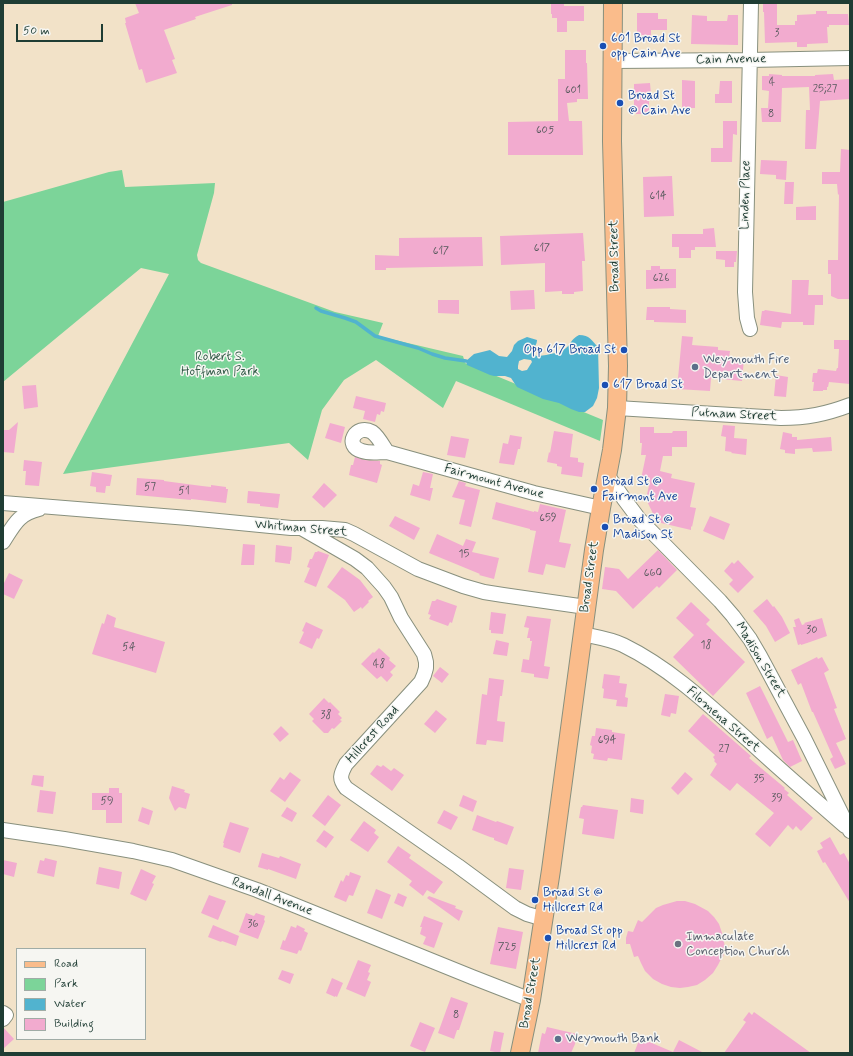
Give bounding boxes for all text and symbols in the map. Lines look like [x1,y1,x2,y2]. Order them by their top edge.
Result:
scale bar [18,16,105,42]
text: 50 m [23,23,50,39]
house number: 3 [775,27,779,41]
place label: 601 Broad St opp Cain Ave [611,31,681,62]
marker: 601 Broad St opp Cain Ave [598,41,608,51]
street label: Cain Avenue [696,52,766,68]
house number: 4 [769,76,775,90]
house number: 25;27 [813,83,837,97]
house number: 601 [565,84,581,98]
place label: Broad St @ Cain Ave [628,88,691,119]
marker: Broad St @ Cain Ave [615,98,625,108]
house number: 8 [768,108,774,122]
house number: 605 [536,124,554,138]
street label: Linden Place [738,160,754,230]
house number: 614 [650,190,666,204]
street label: Broad Street [607,220,623,292]
house number: 617 [534,242,550,256]
house number: 617 [433,245,449,259]
house number: 626 [653,272,669,286]
place label: Opp 617 Broad St [524,342,616,358]
marker: Opp 617 Broad St [619,345,629,355]
park label: Robert S. Hoffman Park [181,349,259,380]
place label: Weymouth Fire Department [703,352,789,383]
marker: Weymouth Fire Department [690,362,700,372]
place label: 617 Broad St [613,377,683,393]
marker: 617 Broad St [600,380,610,390]
street label: Putnam Street [691,405,777,425]
street label: Fairmount Avenue [442,461,546,503]
place label: Broad St @ Fairmont Ave [602,474,678,505]
house number: 57 [144,481,156,495]
marker: Broad St @ Fairmont Ave [589,484,599,494]
house number: 51 [178,485,190,499]
house number: 659 [539,512,557,526]
place label: Broad St @ Madison St [613,512,673,543]
street label: Whitman Street [254,517,348,541]
marker: Broad St @ Madison St [600,522,610,532]
street label: Broad Street [577,540,603,614]
house number: 15 [459,548,469,562]
house number: 660 [644,567,662,581]
street label: Madison Street [731,620,789,700]
house number: 30 [806,624,818,638]
house number: 18 [701,639,711,653]
house number: 54 [122,641,136,655]
house number: 48 [373,658,385,672]
street label: Filomena Street [683,684,763,756]
street label: Hillcrest Road [343,703,403,767]
house number: 38 [321,709,331,723]
house number: 694 [598,734,616,748]
house number: 27 [719,743,729,757]
house number: 35 [754,773,764,787]
house number: 39 [771,792,783,806]
house number: 59 [100,795,114,809]
street label: Randall Avenue [229,874,315,920]
place label: Broad St @ Hillcrest Rd [543,885,603,916]
marker: Broad St @ Hillcrest Rd [530,895,540,905]
house number: 36 [247,918,259,932]
place label: Broad St opp Hillcrest Rd [556,923,623,954]
place label: Immaculate Conception Church [686,929,789,960]
marker: Broad St opp Hillcrest Rd [543,933,553,943]
marker: Immaculate Conception Church [673,939,683,949]
house number: 725 [498,941,516,955]
legend [16,948,146,1040]
text: Road [54,956,78,972]
street label: Broad Street [517,956,545,1030]
text: Park [54,976,78,992]
text: Water [54,996,86,1012]
house number: 8 [453,1009,459,1023]
text: Building [54,1016,94,1032]
place label: Weymouth Bank [566,1031,660,1047]
marker: Weymouth Bank [553,1034,563,1044]

